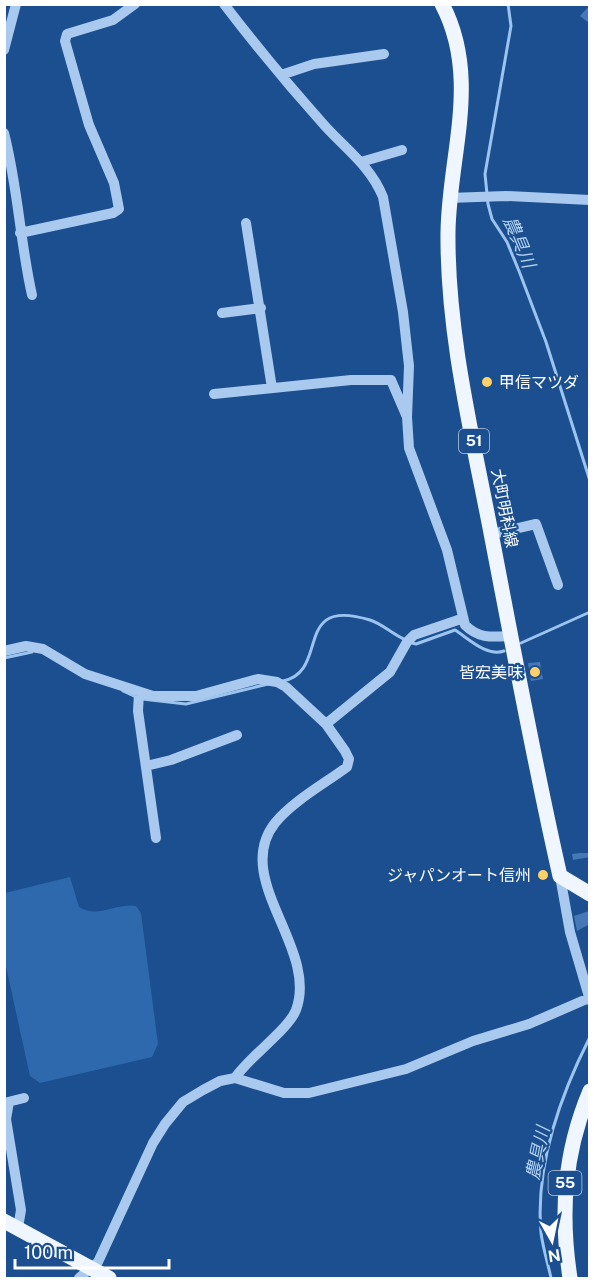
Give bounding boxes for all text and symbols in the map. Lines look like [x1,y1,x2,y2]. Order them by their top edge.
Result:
water label: 農具川 [499,213,540,273]
place label: 甲信マツダ [499,373,579,392]
marker: 甲信マツダ [480,375,494,389]
road number: 51 [459,429,489,453]
street label: 大町明科線 [488,467,521,549]
place label: 皆宏美味 [459,663,523,682]
marker: 皆宏美味 [528,665,542,679]
place label: ジャパンオート信州 [387,866,531,885]
marker: ジャパンオート信州 [536,868,550,882]
water label: 農具川 [522,1122,554,1181]
road number: 55 [548,1171,582,1195]
north arrow [522,1211,582,1271]
scale bar [15,1232,170,1270]
text: 100 m [24,1242,73,1263]
text: N [547,1245,562,1266]

